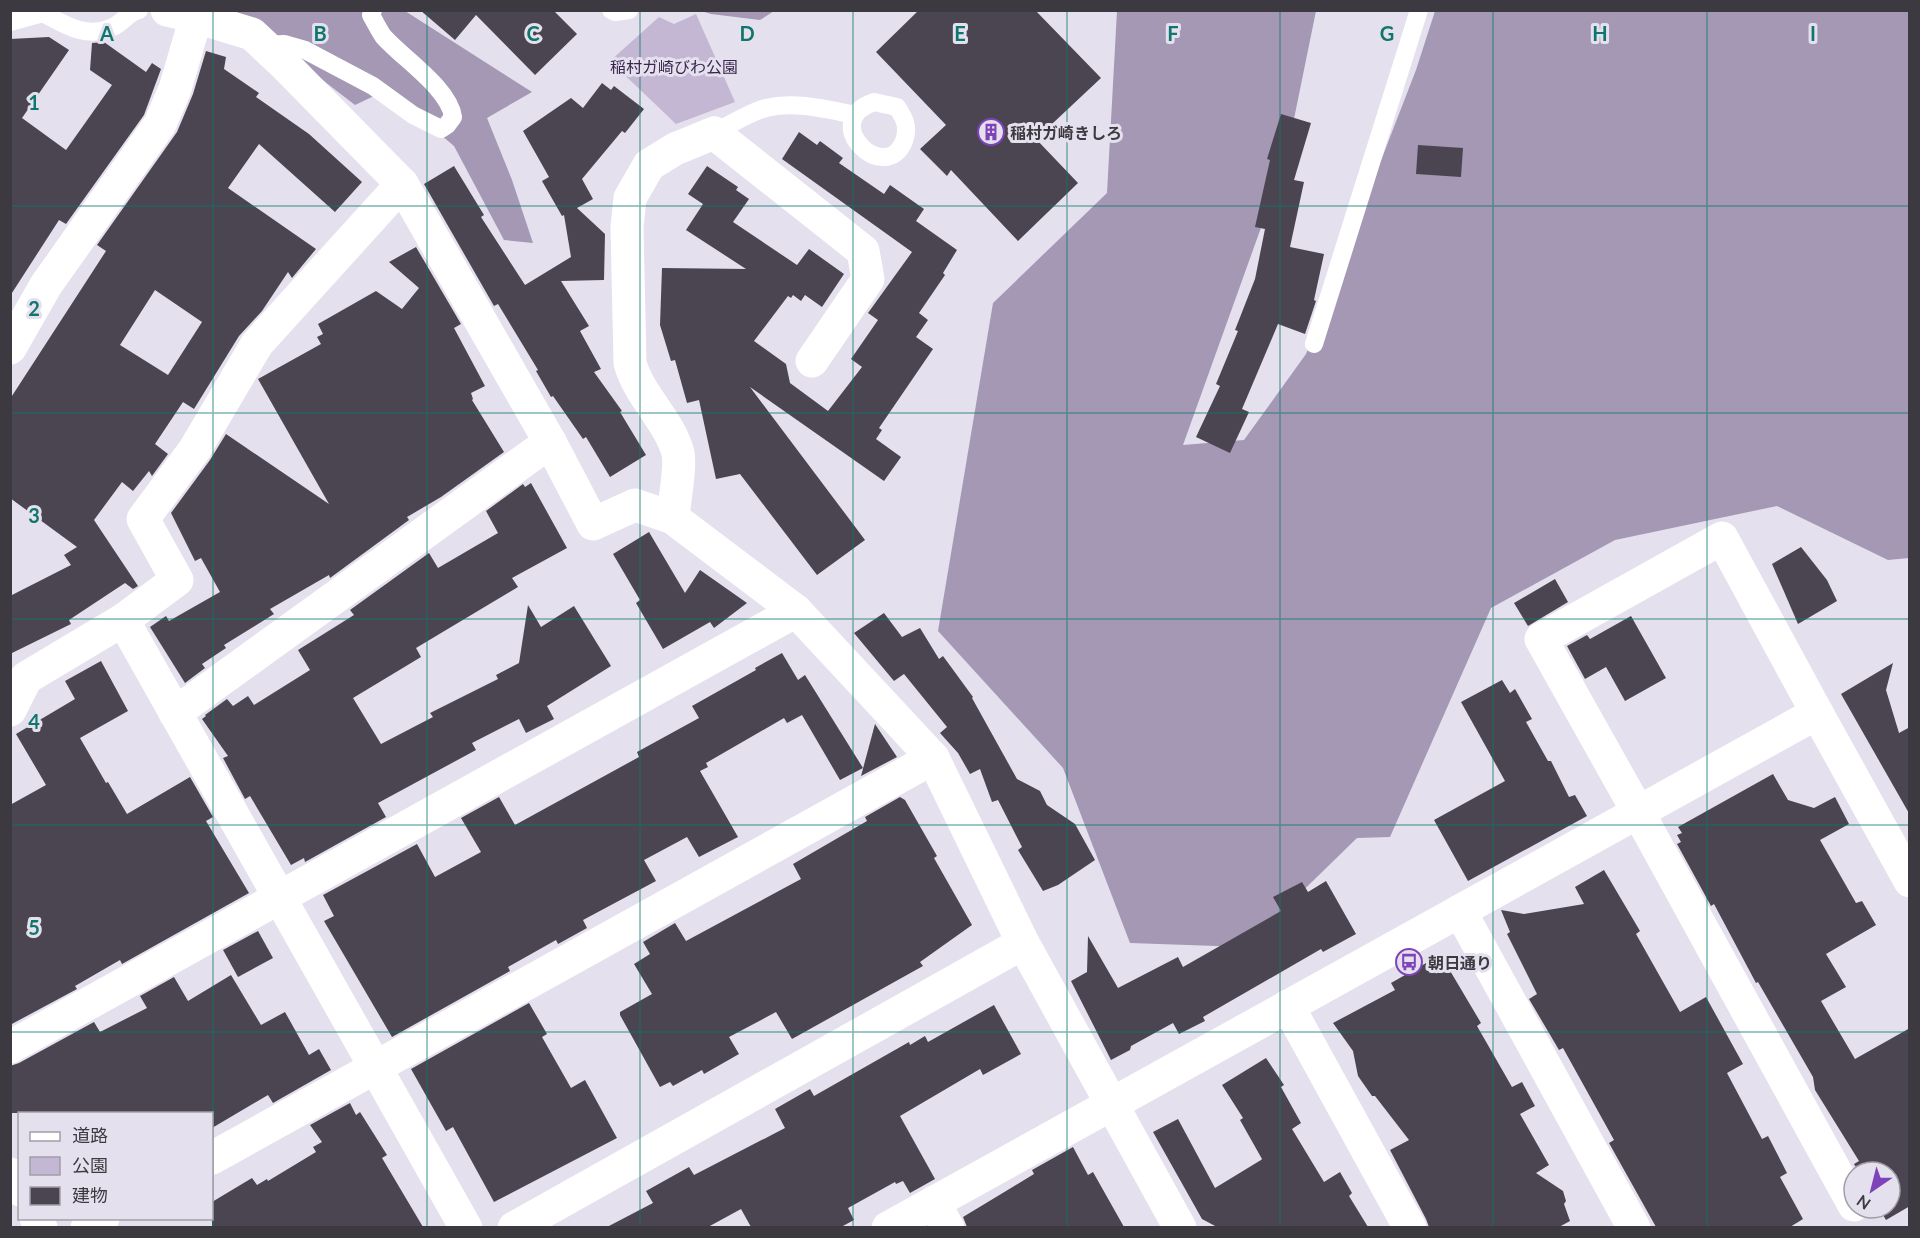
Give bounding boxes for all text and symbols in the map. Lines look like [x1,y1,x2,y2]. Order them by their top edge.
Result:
text: A [99,21,114,45]
text: B [313,21,327,45]
text: C [526,21,540,45]
text: D [739,21,755,45]
text: E [954,21,966,45]
text: F [1167,21,1179,45]
text: G [1380,21,1394,45]
text: H [1592,21,1608,45]
text: I [1810,21,1816,45]
park label: 稲村ガ崎びわ公園 [610,57,738,76]
text: 1 [28,90,40,114]
building icon: 稲村ガ崎きしろ [976,117,1006,147]
place label: 稲村ガ崎きしろ [1010,123,1122,142]
text: 2 [28,296,40,320]
text: 3 [28,503,40,527]
text: 4 [28,709,40,733]
text: 5 [28,915,40,939]
bus stop icon: 朝日通り [1394,947,1424,977]
place label: 朝日通り [1428,953,1492,972]
legend [18,1112,213,1220]
text: 道路 [72,1124,108,1146]
text: 公園 [72,1154,108,1176]
north arrow [1842,1160,1902,1220]
text: 建物 [72,1184,108,1206]
text: N [1853,1191,1874,1214]

